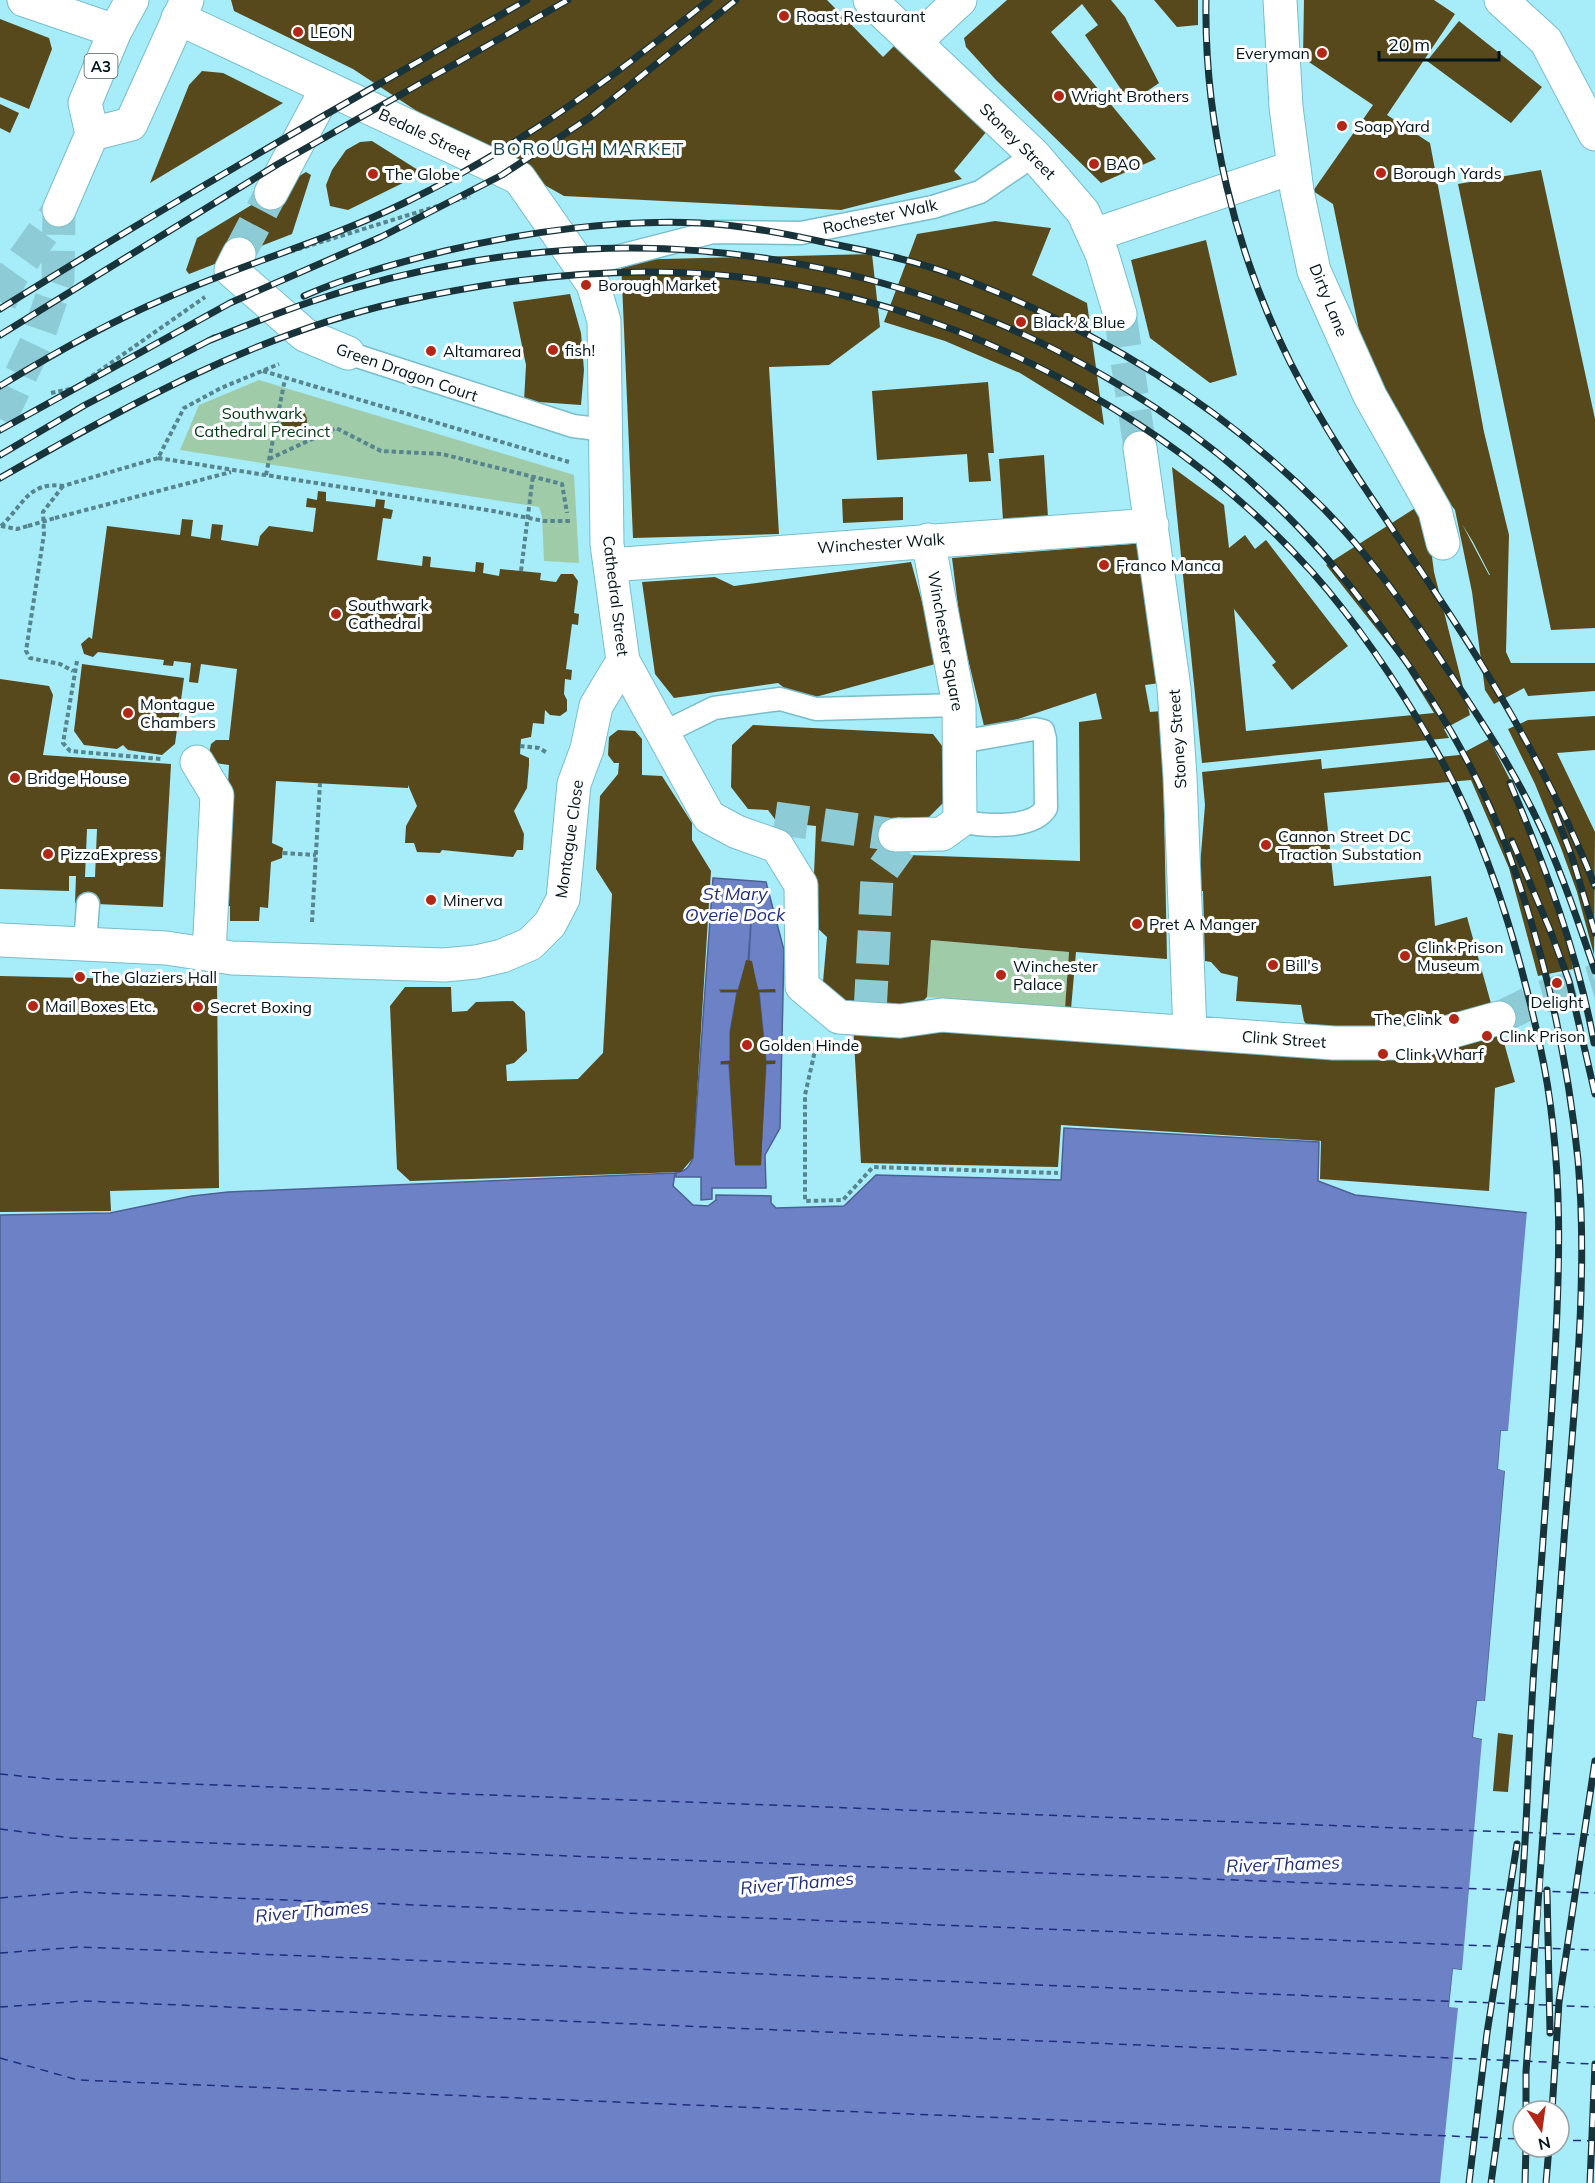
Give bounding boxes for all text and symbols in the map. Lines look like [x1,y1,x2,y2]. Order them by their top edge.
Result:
place label: Roast Restaurant [796,6,926,26]
marker: Roast Restaurant [777,9,791,23]
place label: LEON [310,22,352,42]
scale bar [1379,24,1499,62]
marker: LEON [291,25,305,39]
text: 20 m [1388,33,1430,56]
place label: Everyman [1236,43,1310,63]
marker: Everyman [1315,46,1329,60]
road number: A3 [84,54,118,78]
place label: Wright Brothers [1071,86,1189,106]
marker: Wright Brothers [1052,89,1066,103]
street label: Stoney Street [976,99,1061,184]
street label: Bedale Street [376,104,475,164]
place label: Soap Yard [1354,116,1430,136]
marker: Soap Yard [1335,119,1349,133]
district label: BOROUGH MARKET [493,137,685,160]
place label: BAO [1106,154,1141,174]
marker: BAO [1087,157,1101,171]
place label: Borough Yards [1393,163,1502,183]
place label: The Globe [385,164,460,184]
marker: Borough Yards [1374,166,1388,180]
marker: The Globe [366,167,380,181]
street label: Rochester Walk [821,194,940,238]
street label: Dirty Lane [1305,261,1353,339]
place label: Borough Market [598,275,717,295]
marker: Borough Market [579,278,593,292]
place label: Black & Blue [1033,312,1125,332]
marker: Black & Blue [1014,315,1028,329]
street label: Green Dragon Court [334,338,481,406]
place label: fish! [565,340,595,360]
place label: Altamarea [443,341,521,361]
marker: fish! [546,343,560,357]
marker: Altamarea [424,344,438,358]
park label: Southwark Cathedral Precinct [194,403,330,441]
street label: Winchester Walk [817,529,946,557]
street label: Cathedral Street [599,535,633,658]
place label: Franco Manca [1116,555,1221,575]
marker: Franco Manca [1097,558,1111,572]
street label: Winchester Square [924,569,968,713]
place label: Southwark Cathedral [348,595,429,633]
marker: Southwark Cathedral [329,607,343,621]
street label: Stoney Street [1164,688,1190,789]
place label: Montague Chambers [140,694,216,732]
marker: Montague Chambers [121,706,135,720]
place label: Bridge House [27,768,127,788]
marker: Bridge House [8,771,22,785]
street label: Montague Close [551,778,587,900]
place label: Cannon Street DC Traction Substation [1278,826,1422,864]
marker: Cannon Street DC Traction Substation [1259,838,1273,852]
place label: PizzaExpress [60,844,158,864]
marker: PizzaExpress [41,847,55,861]
water label: St Mary Overie Dock [685,882,786,926]
place label: Minerva [443,890,503,910]
marker: Minerva [424,893,438,907]
place label: Pret A Manger [1149,914,1256,934]
marker: Pret A Manger [1130,917,1144,931]
place label: Clink Prison Museum [1417,937,1504,975]
marker: Clink Prison Museum [1398,949,1412,963]
place label: Bill's [1285,955,1319,975]
place label: Winchester Palace [1013,956,1098,994]
marker: Bill's [1266,958,1280,972]
place label: The Glaziers Hall [92,967,217,987]
marker: Winchester Palace [994,968,1008,982]
marker: The Glaziers Hall [73,970,87,984]
marker: Delight [1550,976,1564,990]
place label: Delight [1531,992,1584,1012]
place label: Mail Boxes Etc. [45,996,156,1016]
place label: Secret Boxing [210,997,312,1017]
marker: Mail Boxes Etc. [26,999,40,1013]
marker: Secret Boxing [191,1000,205,1014]
place label: The Clink [1374,1009,1443,1029]
marker: The Clink [1447,1012,1461,1026]
street label: Clink Street [1241,1026,1327,1052]
place label: Clink Prison [1499,1026,1586,1046]
marker: Clink Prison [1480,1029,1494,1043]
place label: Golden Hinde [759,1035,859,1055]
marker: Golden Hinde [740,1038,754,1052]
place label: Clink Wharf [1395,1044,1484,1064]
marker: Clink Wharf [1376,1047,1390,1061]
water label: River Thames [1226,1851,1340,1877]
water label: River Thames [739,1867,855,1899]
water label: River Thames [254,1895,370,1927]
north arrow [1511,2099,1571,2159]
text: N [1536,2133,1553,2155]

